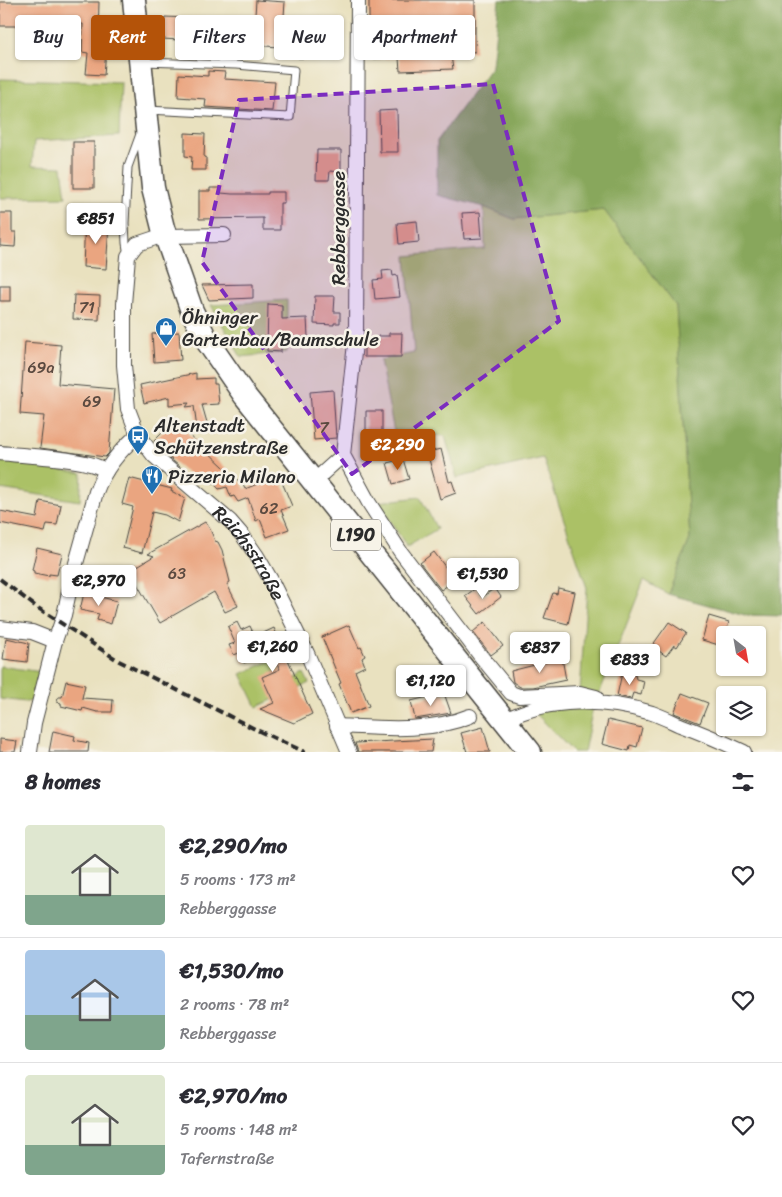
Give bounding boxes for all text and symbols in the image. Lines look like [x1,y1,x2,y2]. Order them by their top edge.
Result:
chip: Buy [15,15,81,60]
chip: Rent [91,15,165,60]
chip: Filters [175,15,264,60]
chip: New [274,15,344,60]
chip: Apartment [354,15,475,60]
street label: Rebberggasse [322,171,355,285]
pin: €851 [66,202,126,245]
text: €851 [78,204,114,233]
house number: 71 [79,293,95,322]
place label: Öhninger Gartenbau/Baumschule [182,301,379,356]
shop icon: Öhninger Gartenbau/Baumschule [154,316,178,347]
house number: 69a [28,353,54,382]
house number: 69 [83,387,102,416]
place label: Altenstadt Schützenstraße [153,409,288,464]
house number: 7 [319,413,329,442]
bus stop icon: Altenstadt Schützenstraße [126,424,150,455]
pin: €2,290 [357,428,439,471]
text: €2,290 [371,430,425,459]
place label: Pizzeria Milano [168,460,296,493]
restaurant icon: Pizzeria Milano [140,464,164,495]
house number: 62 [260,494,278,523]
street label: Reichsstraße [205,497,295,606]
road number: L190 [331,520,381,550]
pin: €1,530 [442,558,524,600]
house number: 63 [168,559,186,588]
text: €1,530 [458,559,508,588]
pin: €2,970 [58,564,140,607]
text: €2,970 [72,566,126,595]
north arrow [716,626,766,676]
map controls [716,626,766,736]
pin: €1,260 [232,630,314,673]
text: €1,260 [248,632,298,661]
pin: €837 [510,632,570,674]
text: €837 [521,633,559,662]
pin: €833 [600,644,660,686]
text: €833 [611,645,649,674]
pin: €1,120 [390,664,472,707]
text: €1,120 [407,666,455,695]
button: layers [716,686,766,736]
text: 8 homes [25,763,100,801]
icon: filters [729,768,757,796]
text: €2,290/mo [180,827,287,865]
icon: home [65,845,125,905]
icon: heart [729,861,757,889]
text: 5 rooms · 173 m² [180,865,296,894]
text: Rebberggasse [180,894,276,923]
text: €1,530/mo [180,952,283,990]
icon: home [65,970,125,1030]
icon: heart [729,986,757,1014]
text: 2 rooms · 78 m² [180,990,289,1019]
text: Rebberggasse [180,1019,276,1048]
text: €2,970/mo [180,1077,287,1115]
icon: home [65,1095,125,1155]
icon: heart [729,1111,757,1139]
text: 5 rooms · 148 m² [180,1115,297,1144]
text: Tafernstraße [180,1144,274,1173]

